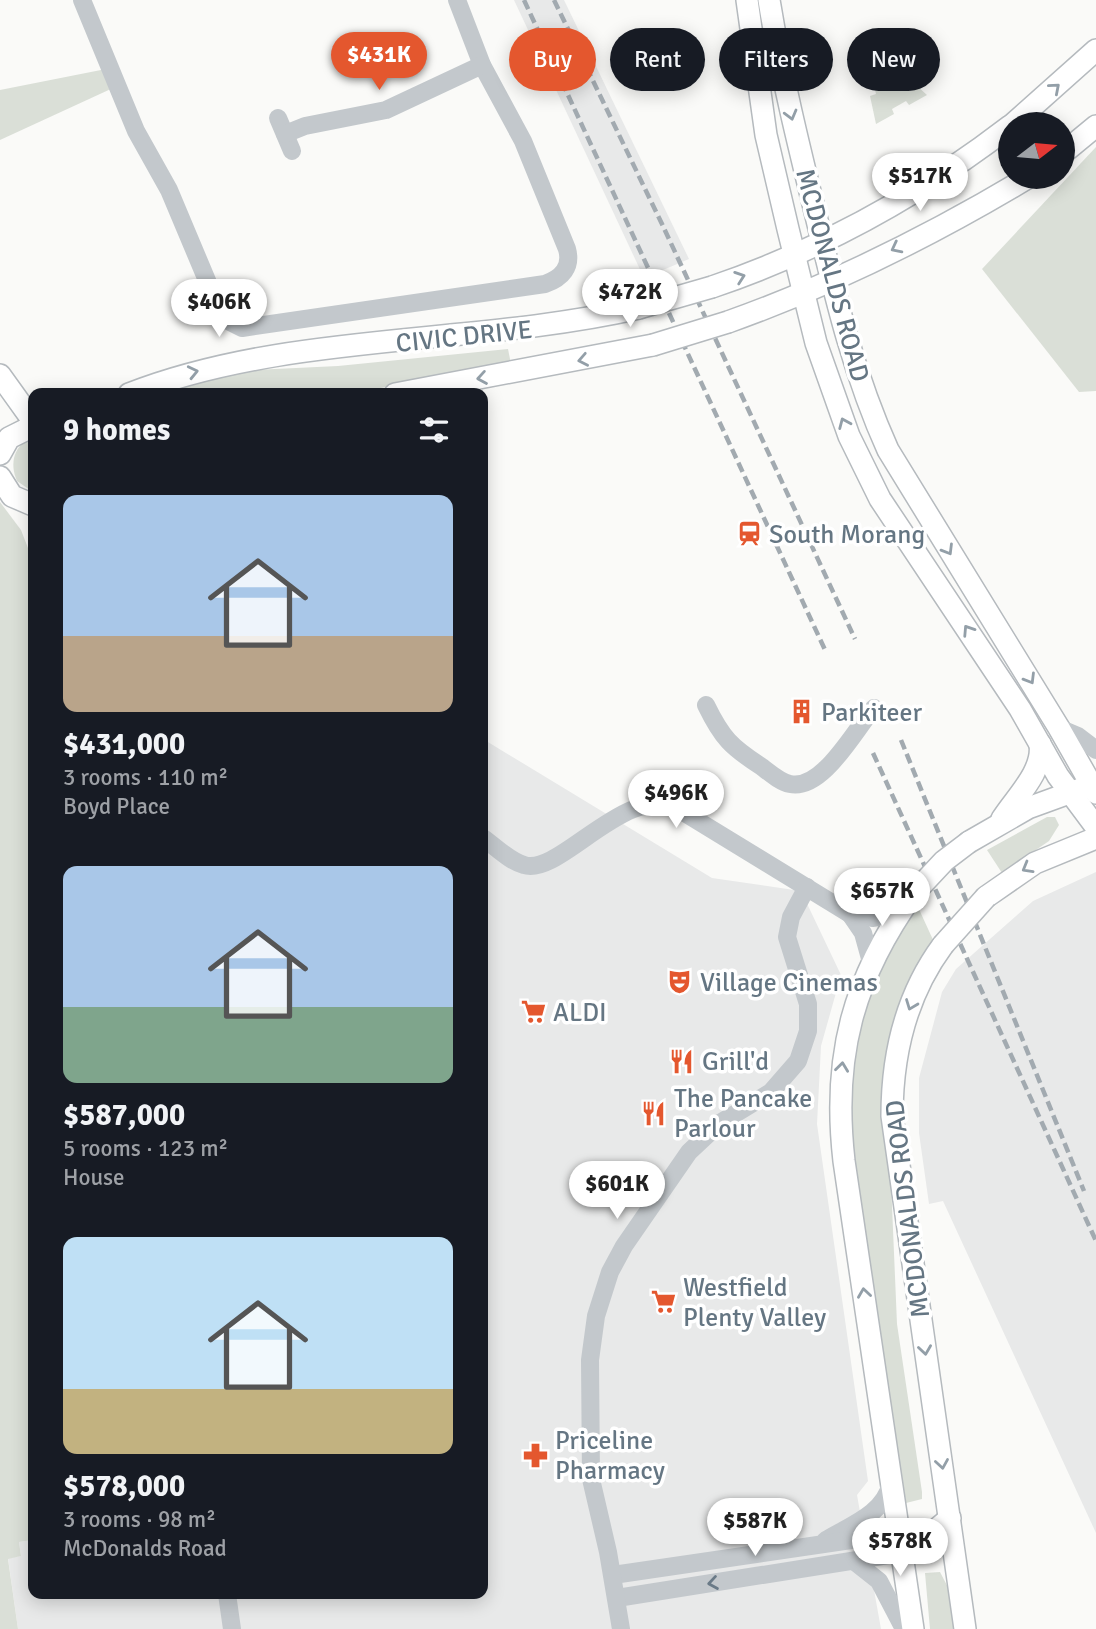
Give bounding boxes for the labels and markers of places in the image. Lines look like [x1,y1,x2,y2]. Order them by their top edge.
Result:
pin: $431K [330,32,428,92]
pin: $517K [871,154,969,213]
pin: $472K [581,270,679,329]
pin: $406K [170,280,268,339]
place label: South Morang [769,519,925,551]
station icon: South Morang [735,520,763,548]
place label: Parkiteer [821,697,923,729]
building icon: Parkiteer [787,698,815,726]
pin: $496K [627,770,725,830]
pin: $657K [833,869,931,928]
place label: Village Cinemas [700,967,878,999]
theatre icon: Village Cinemas [666,968,694,996]
place label: ALDI [553,997,607,1029]
supermarket icon: ALDI [519,998,547,1026]
place label: Grill'd [702,1046,769,1078]
restaurant icon: Grill'd [668,1047,696,1075]
place label: The Pancake Parlour [674,1083,812,1145]
restaurant icon: The Pancake Parlour [640,1099,668,1127]
pin: $601K [568,1162,666,1221]
place label: Westfield Plenty Valley [683,1272,826,1334]
supermarket icon: Westfield Plenty Valley [649,1288,677,1316]
place label: Priceline Pharmacy [555,1425,665,1487]
pharmacy icon: Priceline Pharmacy [521,1441,549,1469]
pin: $587K [706,1498,804,1558]
pin: $578K [851,1518,949,1578]

